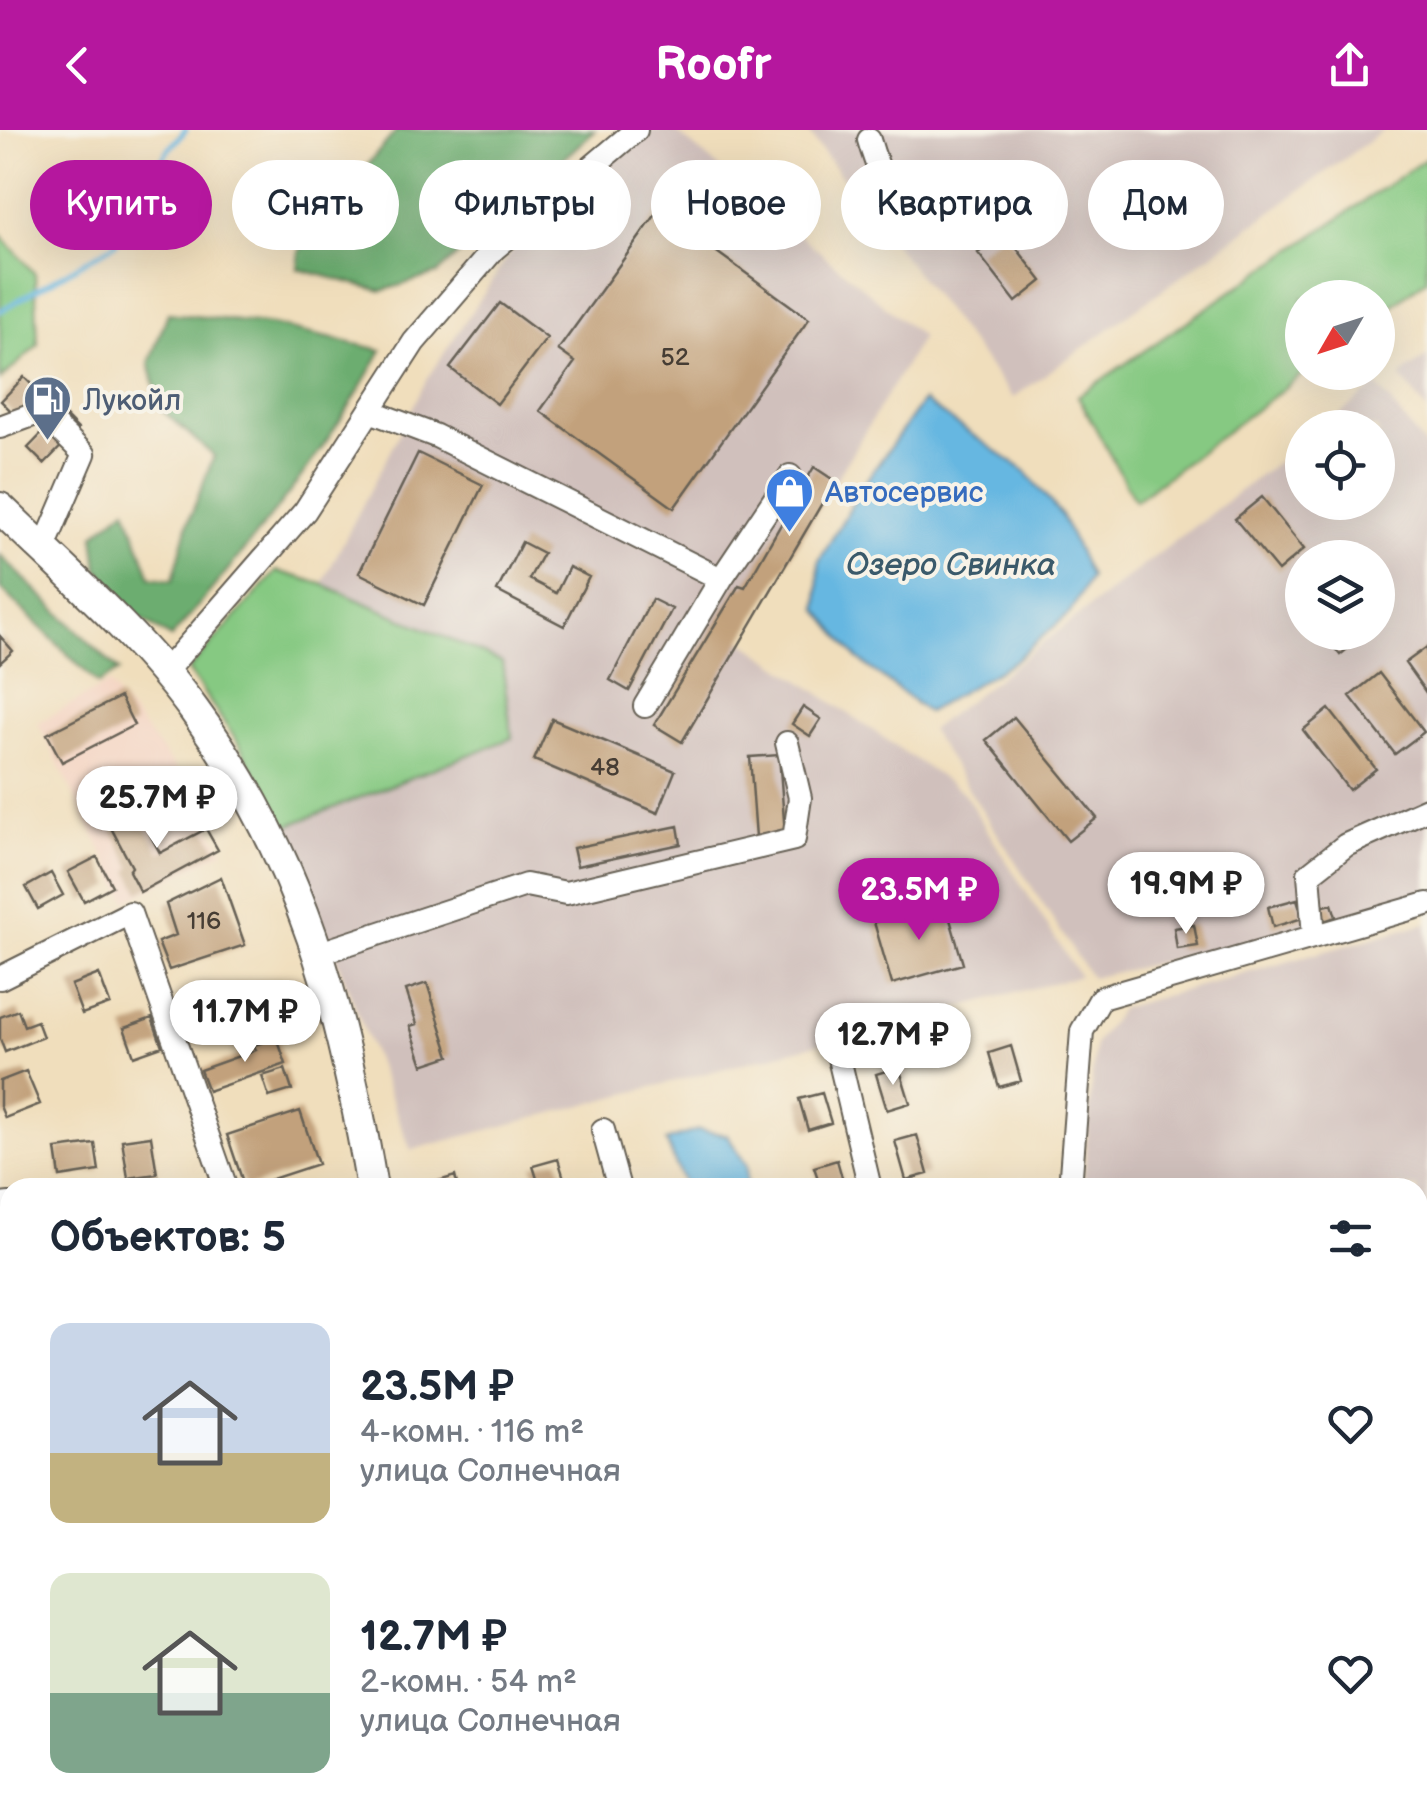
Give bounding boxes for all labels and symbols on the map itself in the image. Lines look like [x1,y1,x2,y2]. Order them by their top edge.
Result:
north arrow [1285,280,1395,390]
house number: 52 [660,342,690,373]
fuel station icon: Лукойл [22,374,74,442]
place label: Лукойл [82,383,181,419]
shop icon: Автосервис [764,466,816,534]
place label: Автосервис [824,475,984,511]
water label: Озеро Свинка [846,546,1056,585]
house number: 48 [590,752,620,783]
pin: 25.7M ₽ [65,766,249,851]
pin: 19.9M ₽ [1094,852,1278,937]
pin: 23.5M ₽ [827,858,1011,943]
house number: 116 [187,906,221,937]
pin: 11.7M ₽ [153,980,337,1065]
pin: 12.7M ₽ [801,1003,985,1088]

